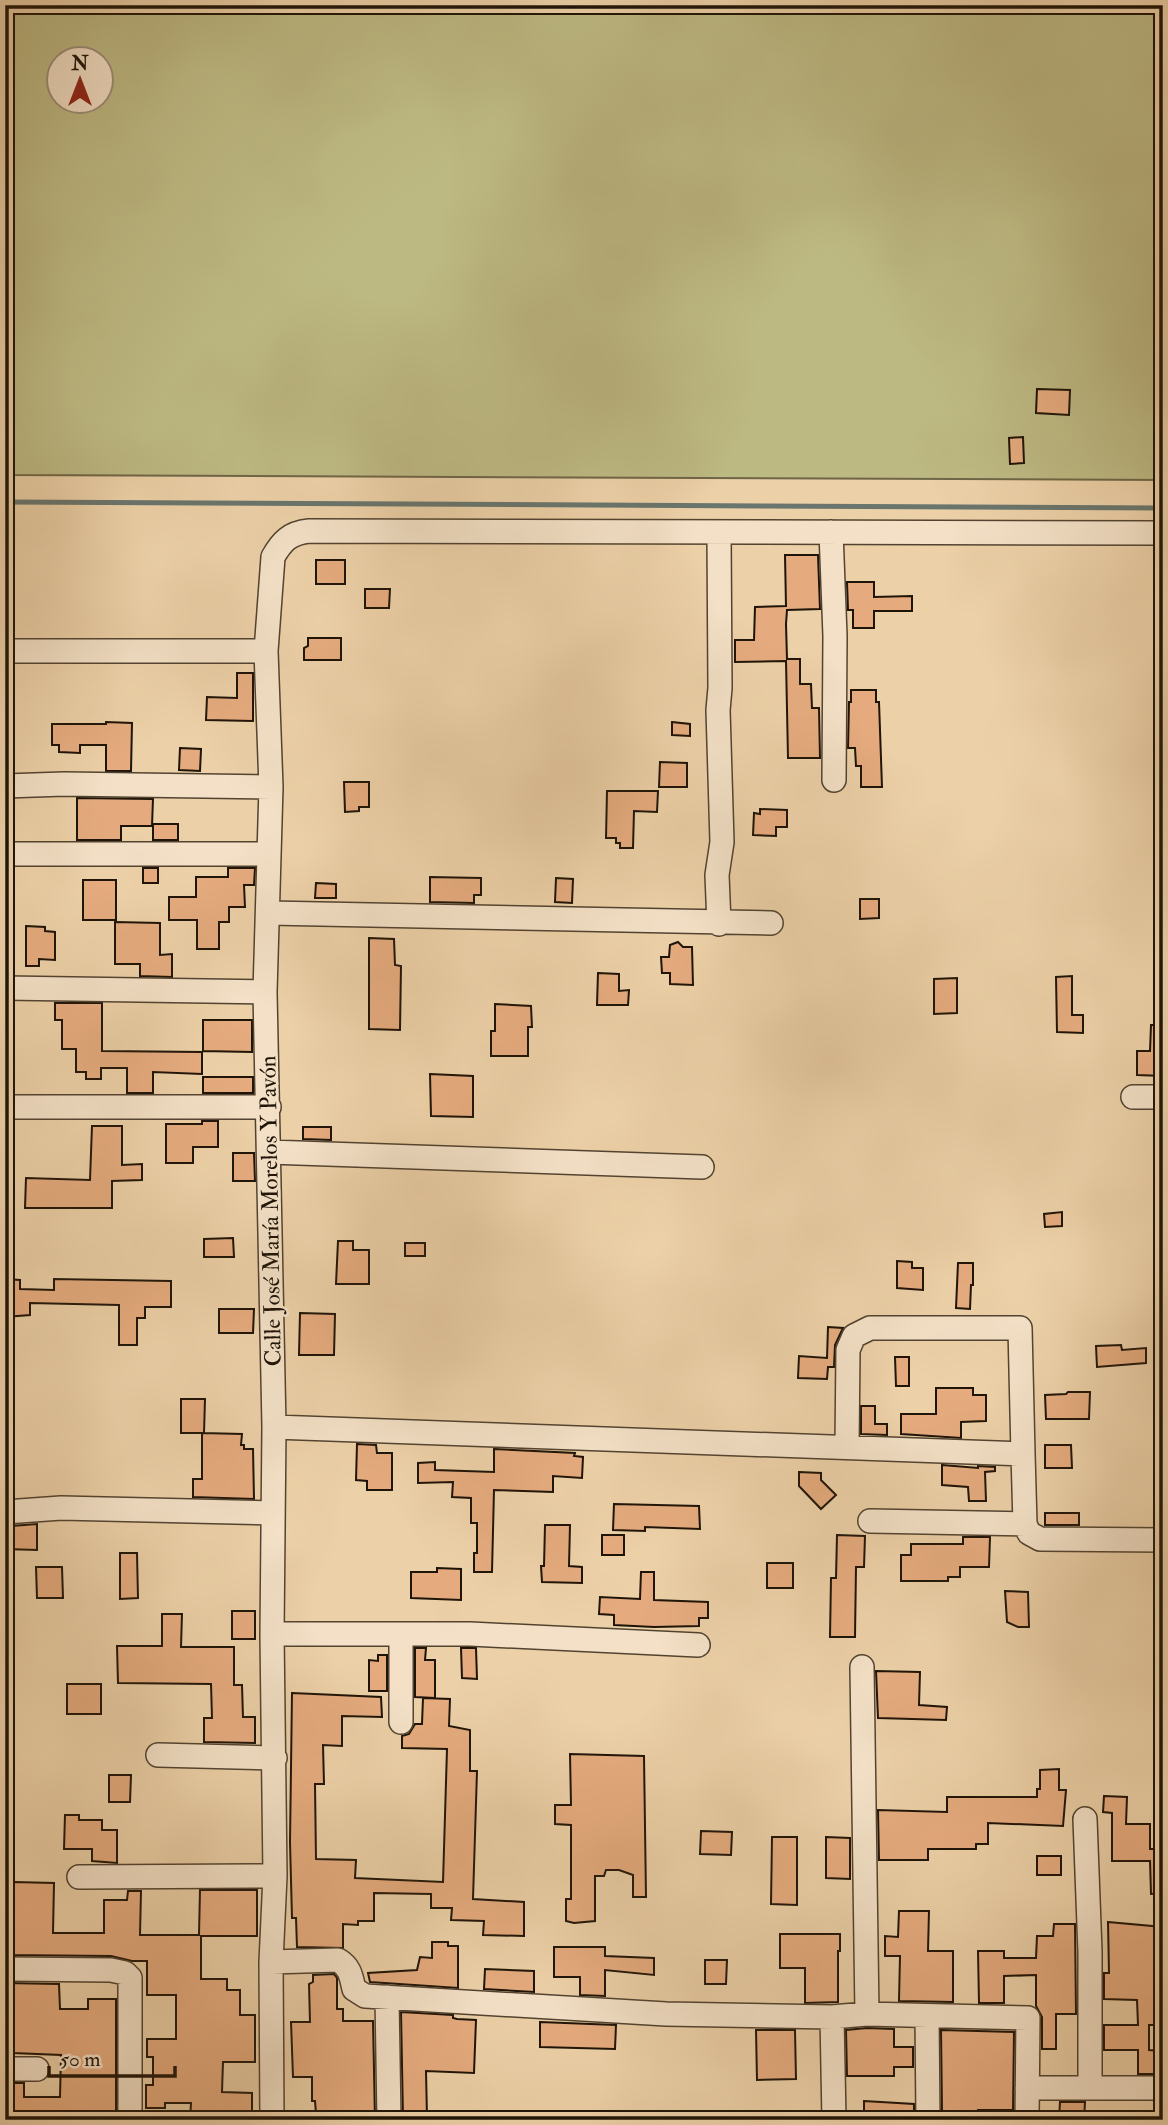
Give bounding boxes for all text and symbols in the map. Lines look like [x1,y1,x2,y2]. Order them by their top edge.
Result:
north arrow [46,46,116,116]
text: N [70,52,89,76]
street label: Calle José María Morelos Y Pavón [253,1055,288,1367]
scale bar [49,2034,175,2078]
text: 50 m [60,2046,101,2073]

